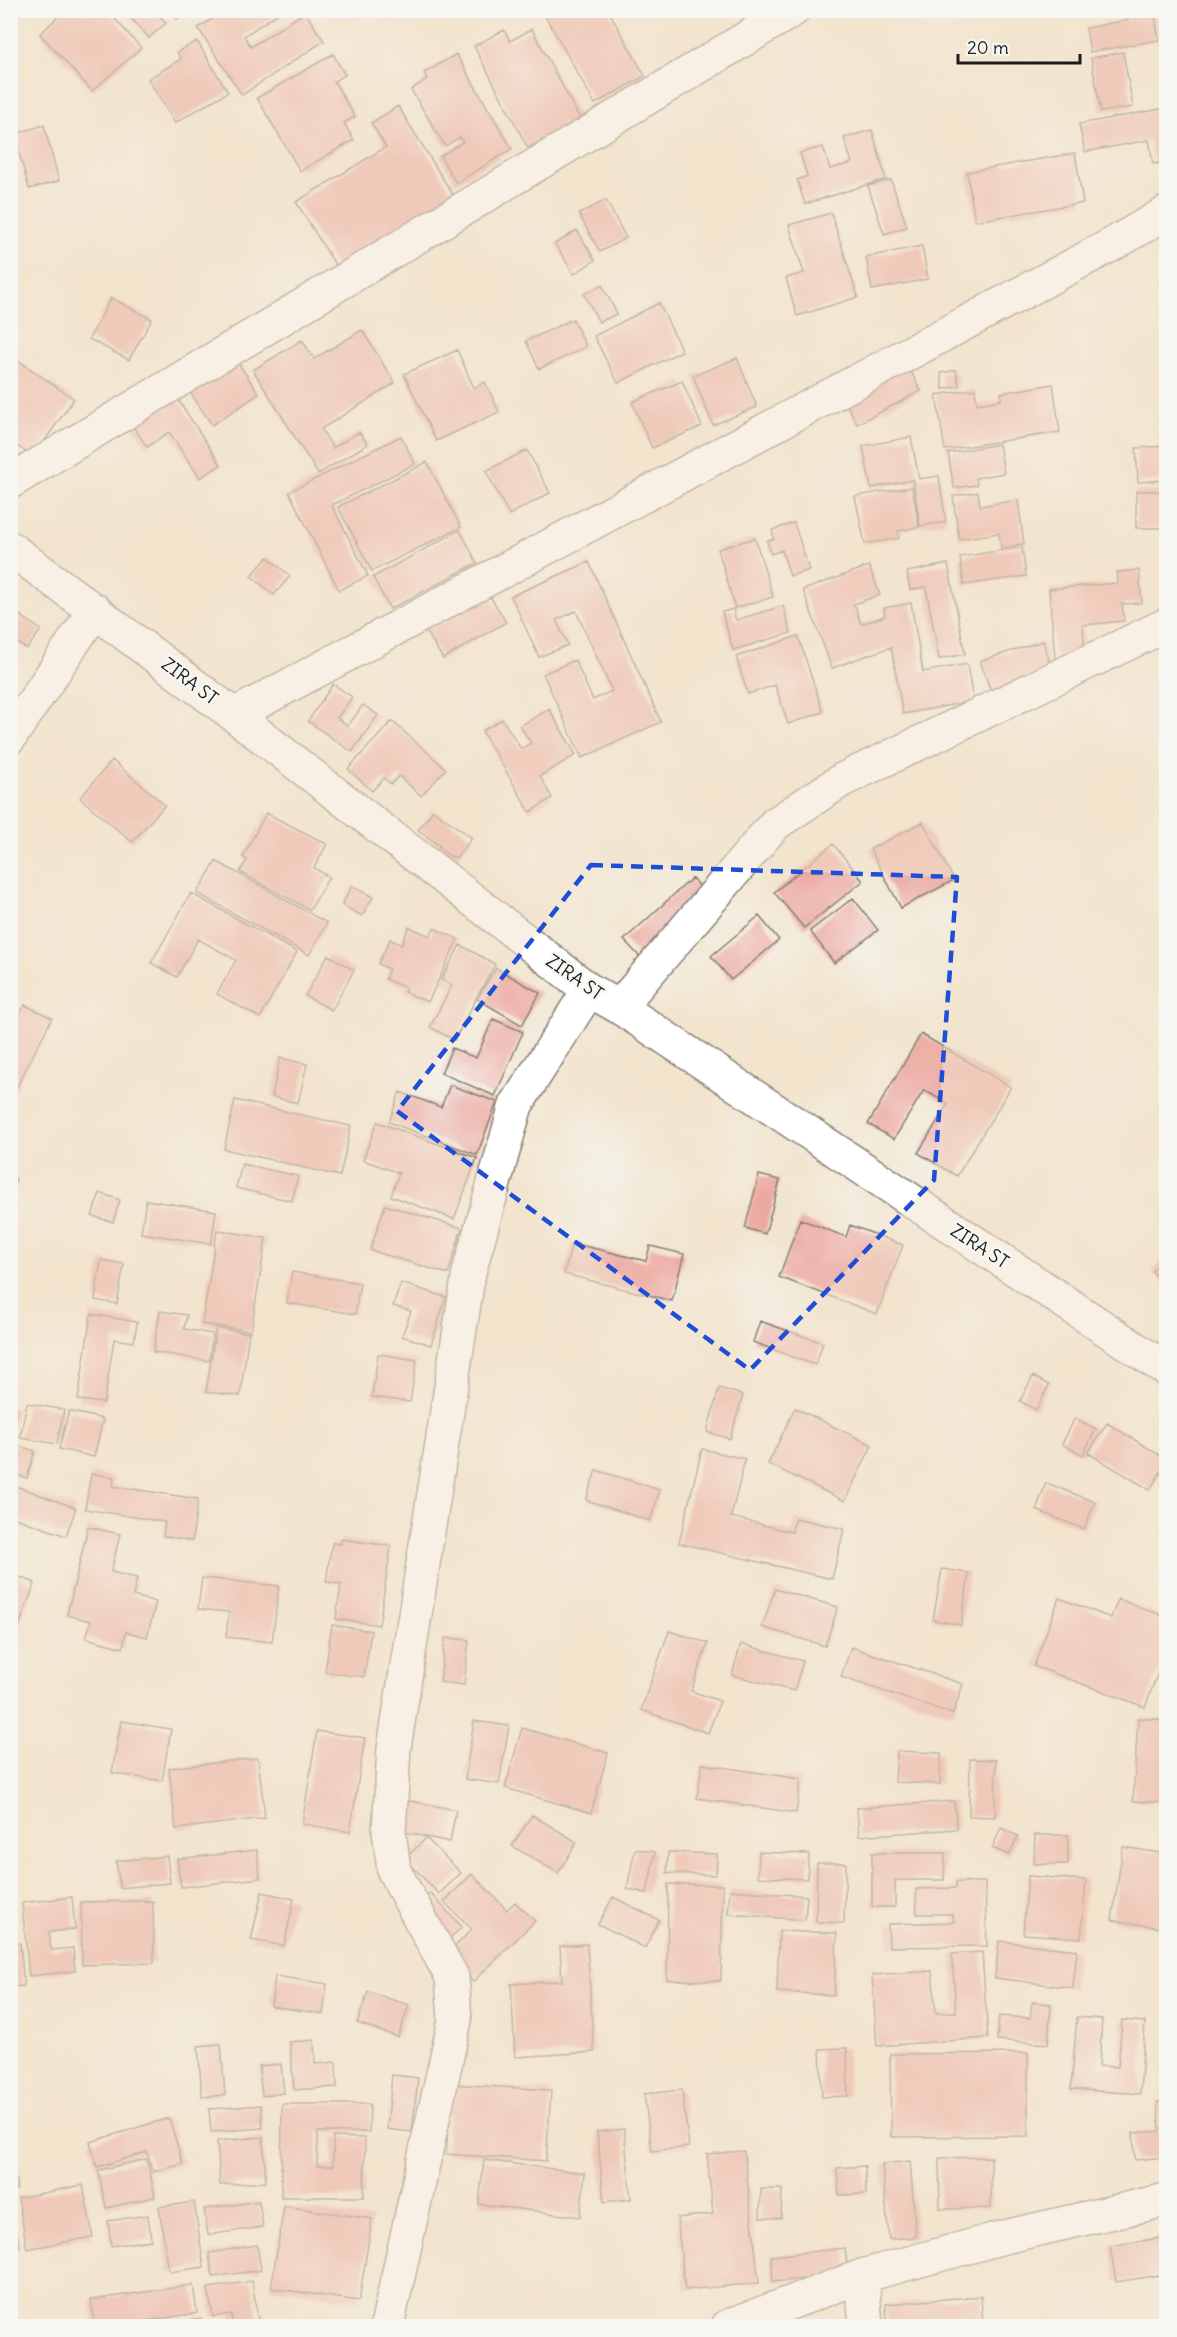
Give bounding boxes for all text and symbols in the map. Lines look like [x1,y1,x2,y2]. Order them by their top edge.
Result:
scale bar [958,27,1080,65]
text: 20 m [967,36,1009,59]
street label: ZIRA ST [157,652,223,710]
street label: ZIRA ST [542,949,608,1005]
street label: ZIRA ST [947,1219,1013,1273]

